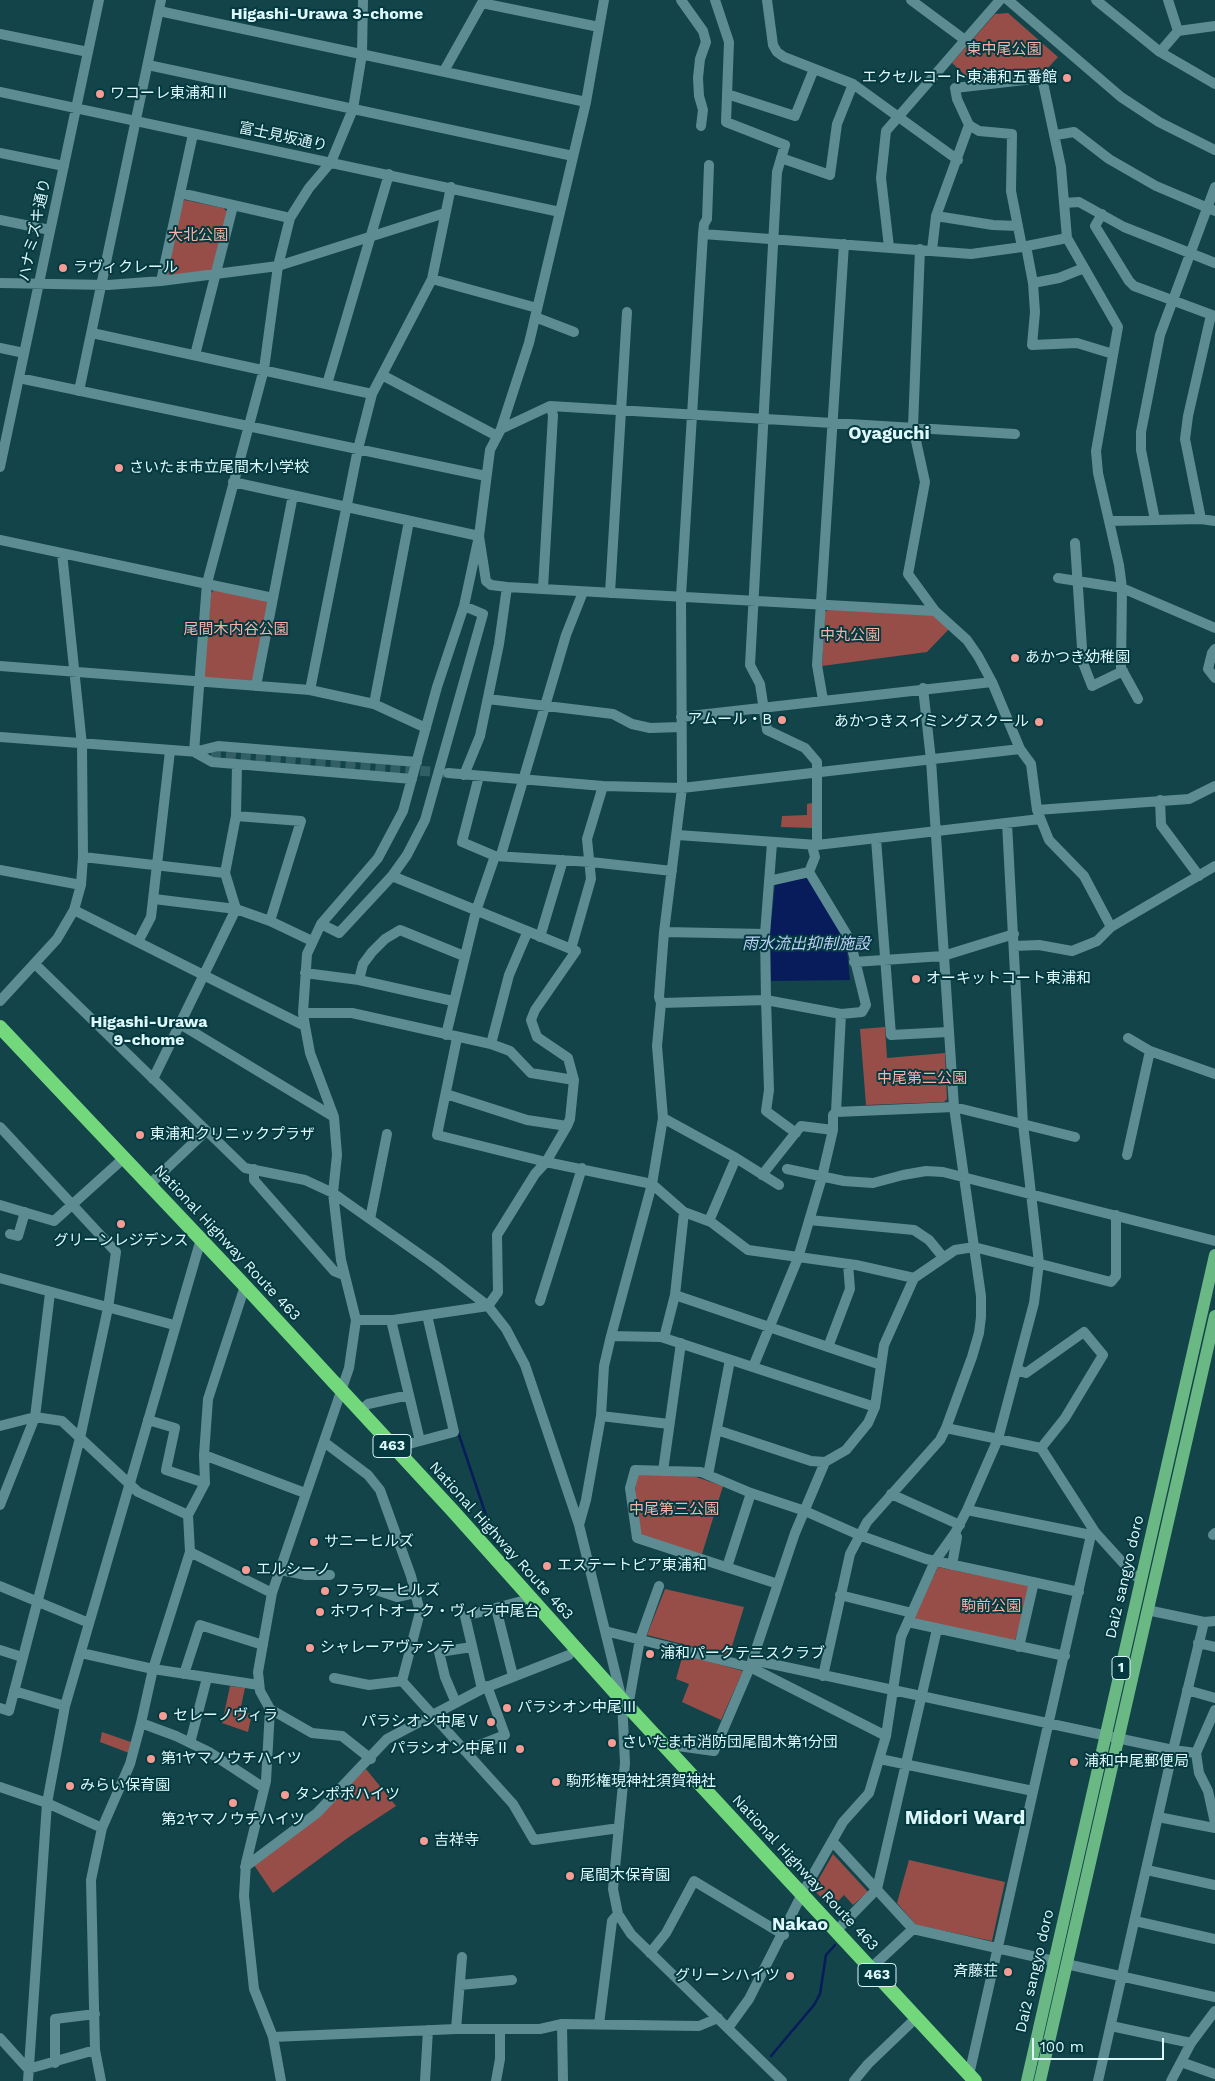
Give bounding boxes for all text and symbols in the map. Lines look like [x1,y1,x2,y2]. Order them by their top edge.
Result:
district label: Higashi-Urawa 3-chome [231,4,423,24]
park label: 東中尾公園 [967,41,1041,59]
place label: エクセルコート東浦和五番館 [862,69,1057,87]
marker: エクセルコート東浦和五番館 [1061,72,1073,84]
place label: ワコーレ東浦和Ⅱ [110,85,230,103]
marker: ワコーレ東浦和Ⅱ [94,88,106,100]
street label: 富士見坂通り [237,119,329,155]
street label: ハナミズキ通り [15,177,55,283]
park label: 大北公園 [168,227,228,245]
place label: ラヴィクレール [73,259,178,277]
marker: ラヴィクレール [57,262,69,274]
district label: Oyaguchi [848,423,930,445]
place label: さいたま市立尾間木小学校 [129,459,309,477]
marker: さいたま市立尾間木小学校 [113,462,125,474]
park label: 尾間木内谷公園 [184,621,288,639]
park label: 中丸公園 [820,627,880,645]
place label: あかつき幼稚園 [1025,649,1130,667]
marker: あかつき幼稚園 [1009,652,1021,664]
place label: アムール・B [687,711,772,729]
place label: あかつきスイミングスクール [834,713,1029,731]
marker: アムール・B [776,714,788,726]
marker: あかつきスイミングスクール [1033,716,1045,728]
water label: 雨水流出抑制施設 [742,934,870,954]
place label: オーキットコート東浦和 [926,970,1091,988]
marker: オーキットコート東浦和 [910,973,922,985]
district label: Higashi-Urawa 9-chome [91,1012,207,1050]
park label: 中尾第二公園 [877,1070,967,1088]
place label: 東浦和クリニックプラザ [150,1126,315,1144]
marker: 東浦和クリニックプラザ [134,1129,146,1141]
street label: National Highway Route 463 [150,1161,304,1325]
marker: グリーンレジデンス [115,1218,127,1230]
place label: グリーンレジデンス [54,1232,188,1250]
road number: 463 [373,1434,411,1458]
street label: National Highway Route 463 [425,1458,577,1624]
park label: 中尾第三公園 [629,1501,719,1519]
street label: Dai2 sangyo doro [1102,1514,1148,1640]
place label: サニーヒルズ [324,1533,414,1551]
marker: サニーヒルズ [308,1536,320,1548]
place label: エステートピア東浦和 [557,1557,707,1575]
marker: エステートピア東浦和 [541,1560,553,1572]
place label: エルシーノ [256,1561,331,1579]
marker: エルシーノ [240,1564,252,1576]
place label: フラワーヒルズ [335,1582,440,1600]
marker: フラワーヒルズ [319,1585,331,1597]
park label: 駒前公園 [961,1598,1021,1616]
place label: ホワイトオーク・ヴィラ中尾台 [330,1603,540,1621]
marker: ホワイトオーク・ヴィラ中尾台 [314,1606,326,1618]
place label: シャレーアヴァンテ [320,1639,455,1657]
marker: シャレーアヴァンテ [304,1642,316,1654]
place label: 浦和パークテニスクラブ [660,1645,825,1663]
marker: 浦和パークテニスクラブ [644,1648,656,1660]
road number: 1 [1112,1656,1130,1680]
place label: パラシオン中尾Ⅲ [517,1699,637,1717]
marker: パラシオン中尾Ⅲ [501,1702,513,1714]
place label: セレーノヴィラ [173,1707,278,1725]
marker: セレーノヴィラ [157,1710,169,1722]
place label: パラシオン中尾Ⅴ [361,1713,481,1731]
marker: パラシオン中尾Ⅴ [485,1716,497,1728]
place label: さいたま市消防団尾間木第1分団 [622,1734,838,1752]
marker: さいたま市消防団尾間木第1分団 [606,1737,618,1749]
place label: パラシオン中尾Ⅱ [390,1740,510,1758]
marker: パラシオン中尾Ⅱ [514,1743,526,1755]
place label: 第1ヤマノウチハイツ [161,1750,302,1768]
marker: 第1ヤマノウチハイツ [145,1753,157,1765]
place label: 浦和中尾郵便局 [1084,1753,1189,1771]
marker: 浦和中尾郵便局 [1068,1756,1080,1768]
place label: 駒形権現神社須賀神社 [566,1773,716,1791]
marker: 駒形権現神社須賀神社 [550,1776,562,1788]
place label: みらい保育園 [80,1777,170,1795]
marker: みらい保育園 [64,1780,76,1792]
place label: タンポポハイツ [295,1786,400,1804]
marker: タンポポハイツ [279,1789,291,1801]
street label: National Highway Route 463 [728,1791,882,1955]
marker: 第2ヤマノウチハイツ [227,1797,239,1809]
district label: Midori Ward [905,1806,1025,1830]
place label: 第2ヤマノウチハイツ [161,1811,305,1829]
place label: 吉祥寺 [434,1832,479,1850]
marker: 吉祥寺 [418,1835,430,1847]
place label: 尾間木保育園 [580,1867,670,1885]
marker: 尾間木保育園 [564,1870,576,1882]
street label: Dai2 sangyo doro [1012,1908,1058,2034]
district label: Nakao [772,1914,828,1936]
place label: 斉藤荘 [953,1963,998,1981]
road number: 463 [858,1964,896,1986]
marker: 斉藤荘 [1002,1966,1014,1978]
place label: グリーンハイツ [675,1967,780,1985]
marker: グリーンハイツ [784,1970,796,1982]
scale bar [1035,2028,1168,2060]
text: 100 m [1040,2038,1084,2056]

